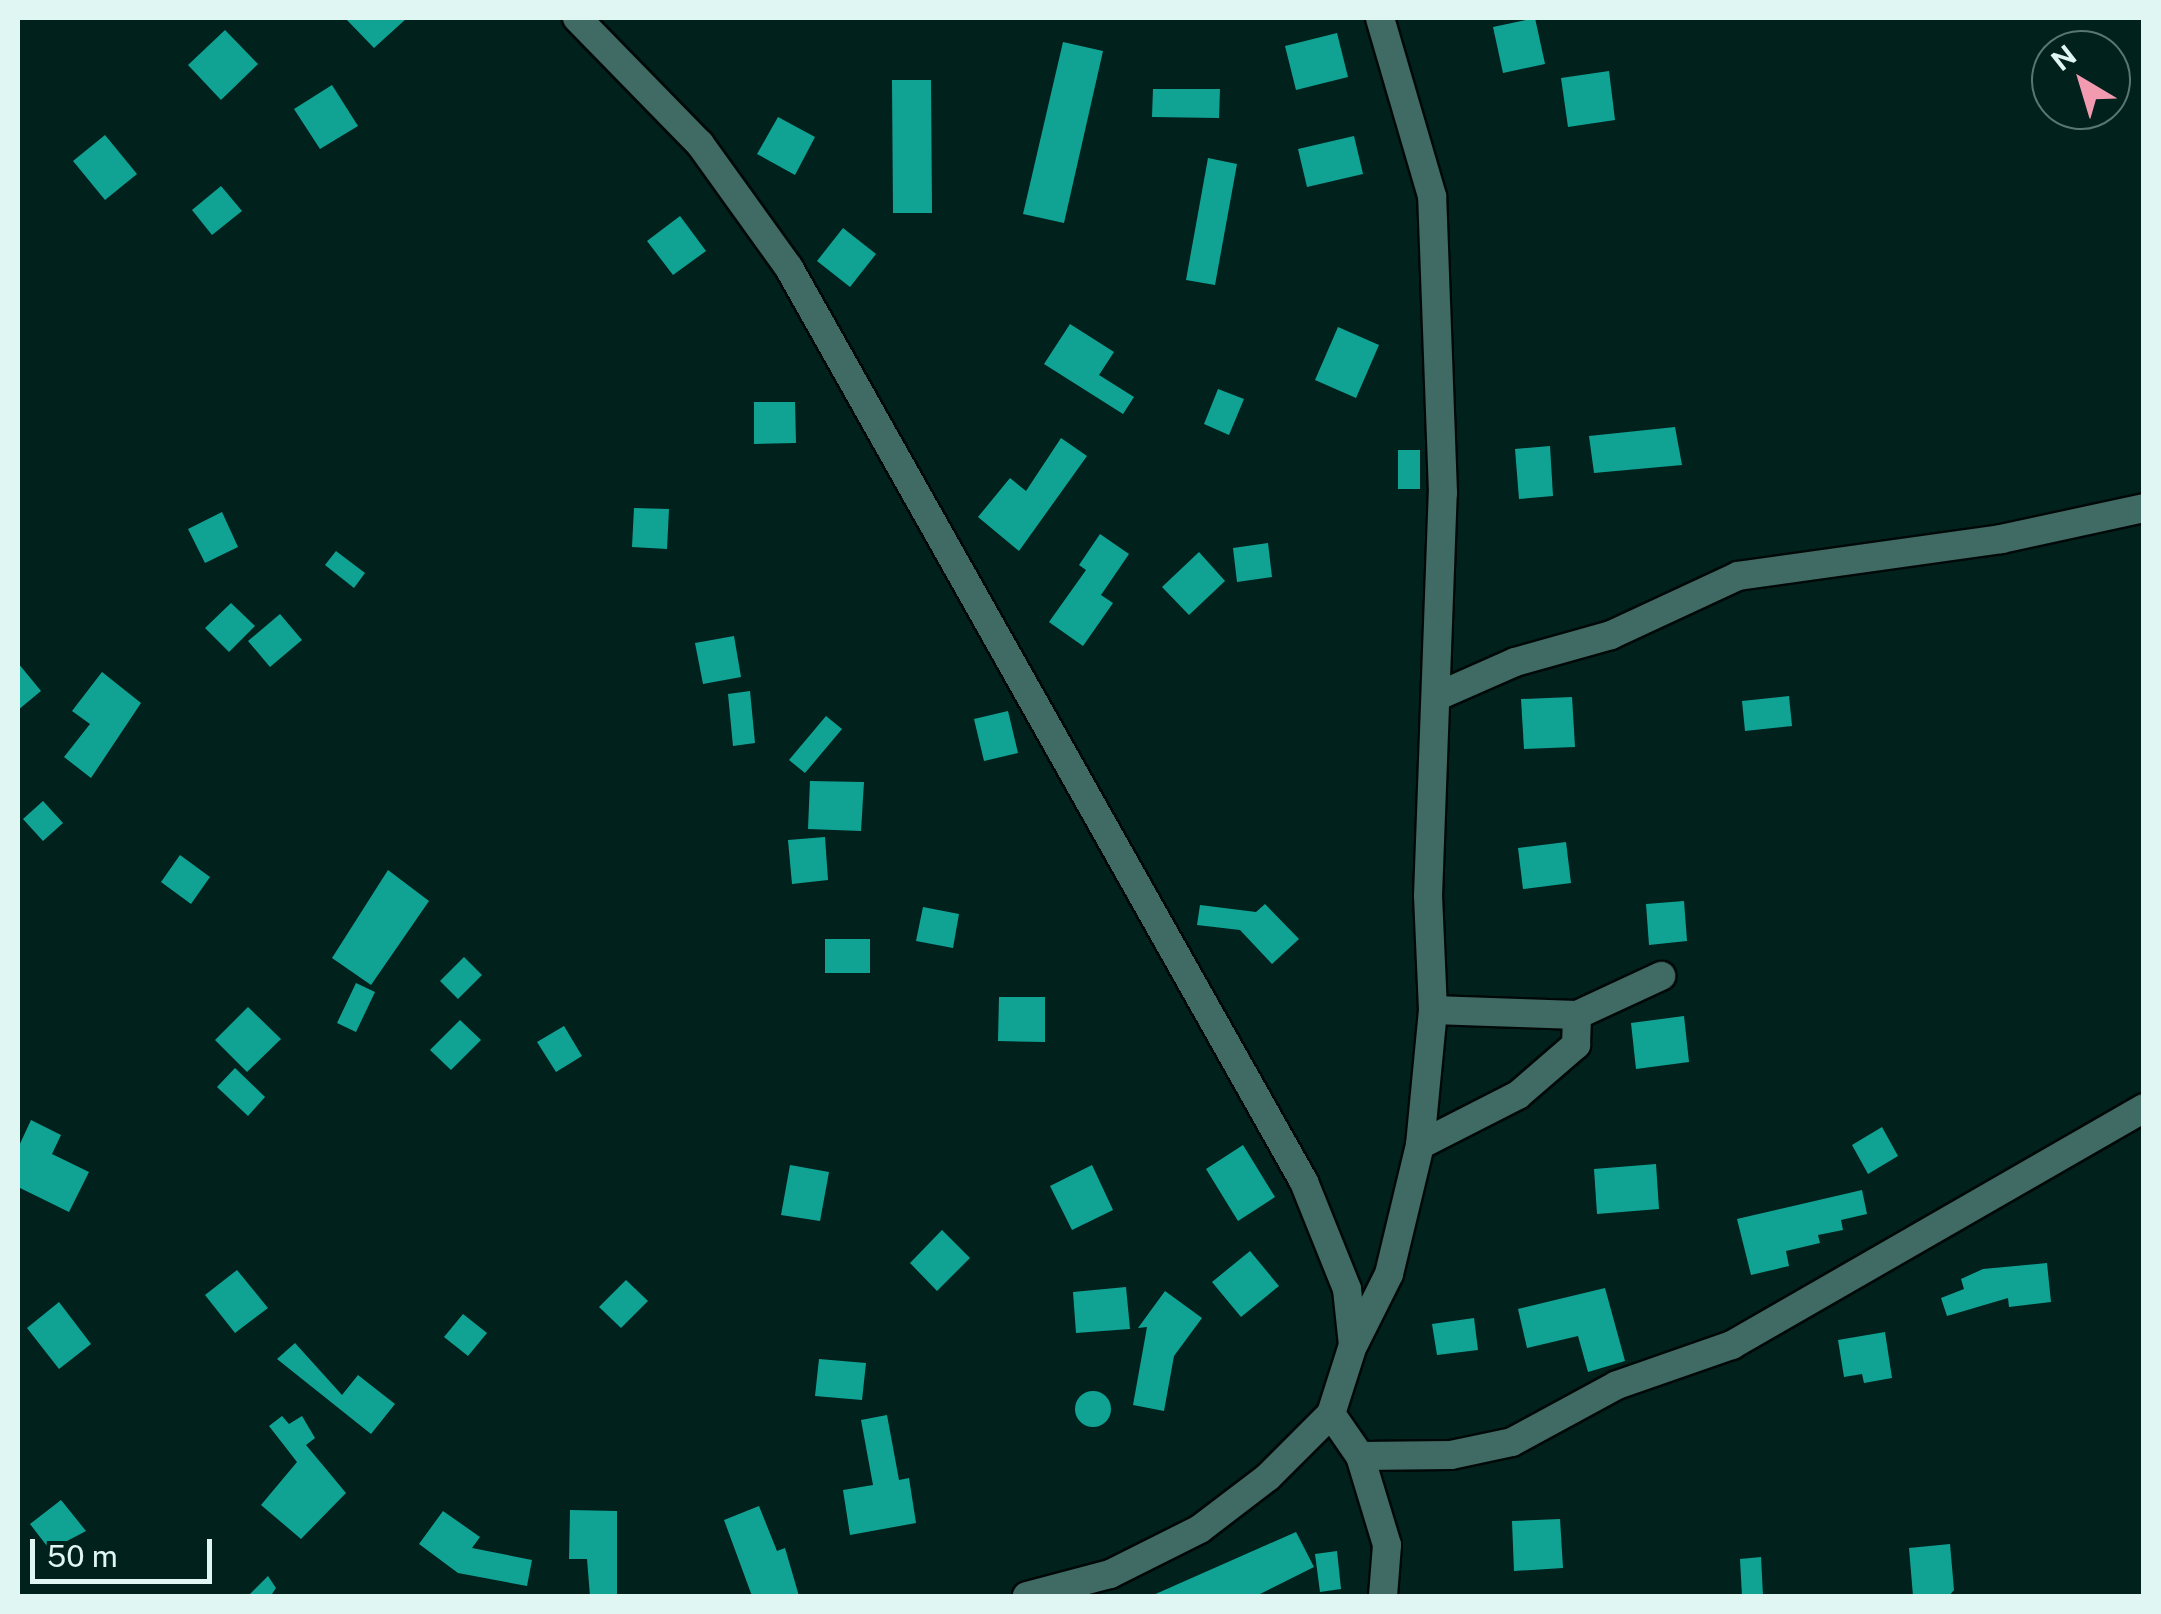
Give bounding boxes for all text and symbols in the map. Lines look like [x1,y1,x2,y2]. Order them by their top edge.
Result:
north arrow [2031,30,2131,130]
text: N [2045,38,2082,77]
scale bar [35,1519,218,1581]
text: 50 m [47,1538,118,1574]

